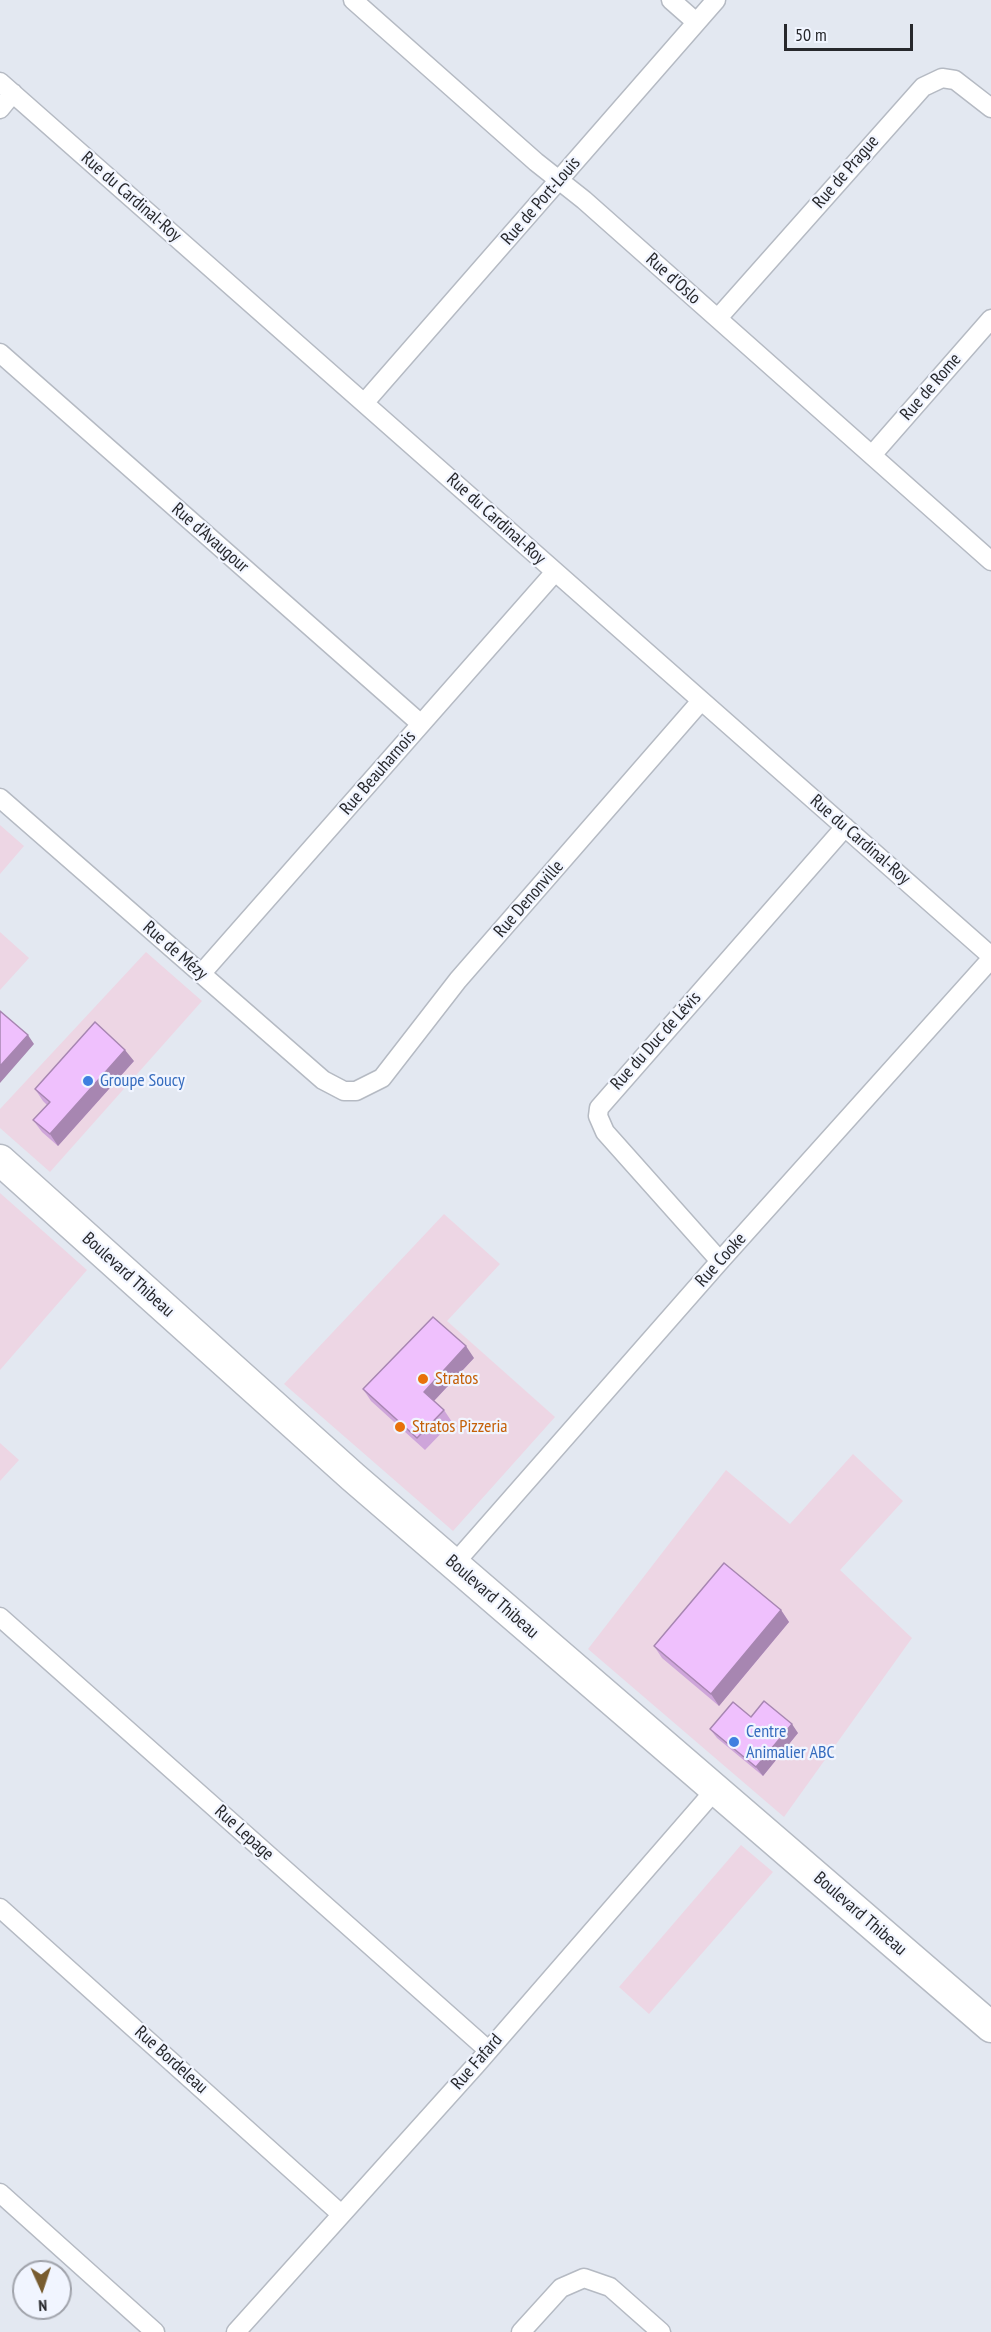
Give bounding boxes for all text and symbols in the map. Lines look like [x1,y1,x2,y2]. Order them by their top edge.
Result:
scale bar [787,12,916,50]
text: 50 m [795,23,827,46]
street label: Rue de Prague [808,131,884,213]
street label: Rue du Cardinal-Roy [76,148,186,246]
street label: Rue de Port-Louis [497,153,585,249]
street label: Rue d'Oslo [641,249,705,309]
street label: Rue de Rome [896,349,966,425]
street label: Rue du Cardinal-Roy [442,469,550,569]
street label: Rue d'Avaugour [167,499,253,577]
street label: Rue Beauharnois [336,727,420,819]
street label: Rue du Cardinal-Roy [805,791,915,889]
street label: Rue Denonville [490,856,568,942]
street label: Rue de Mézy [138,917,212,985]
street label: Rue du Duc de Lévis [606,988,706,1094]
place label: Groupe Soucy [100,1070,185,1092]
marker: Groupe Soucy [81,1074,95,1088]
street label: Boulevard Thibeau [78,1228,178,1322]
street label: Rue Cooke [691,1229,751,1291]
place label: Stratos [435,1368,478,1390]
marker: Stratos [416,1372,430,1386]
place label: Stratos Pizzeria [412,1416,508,1438]
marker: Stratos Pizzeria [393,1420,407,1434]
street label: Boulevard Thibeau [441,1551,543,1643]
place label: Centre Animalier ABC [746,1721,835,1764]
marker: Centre Animalier ABC [727,1735,741,1749]
street label: Rue Lepage [210,1801,278,1865]
street label: Boulevard Thibeau [809,1868,911,1960]
street label: Rue Bordeleau [130,2022,212,2098]
street label: Rue Fafard [447,2030,507,2094]
north arrow [12,2260,72,2320]
text: N [38,2296,48,2316]

